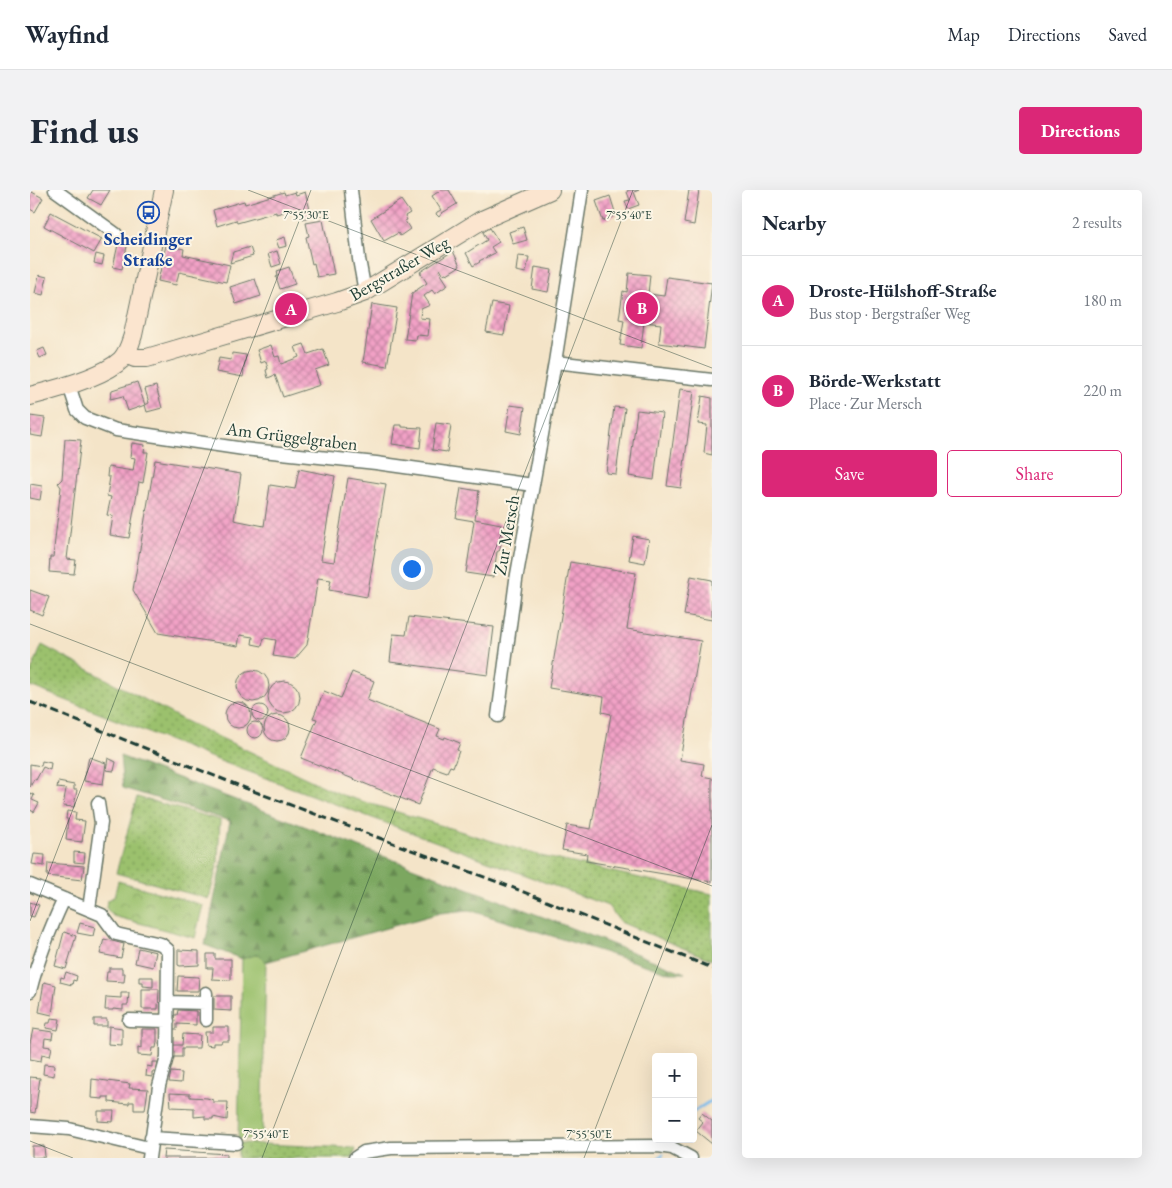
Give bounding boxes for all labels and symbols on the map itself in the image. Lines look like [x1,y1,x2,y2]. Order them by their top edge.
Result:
bus stop icon: Scheidinger Straße [136,201,160,225]
text: 7°55'30"E [283,207,329,223]
text: 7°55'40"E [606,207,652,223]
place label: Scheidinger Straße [104,227,193,271]
street label: Bergstraßer Weg [345,230,453,306]
pin: B [626,289,658,327]
pin: A [275,290,307,328]
street label: Am Grüggelgraben [224,416,360,456]
street label: Zur Mersch [488,493,524,577]
your location [399,556,425,582]
text: 7°55'40"E [243,1126,289,1142]
text: 7°55'50"E [566,1126,612,1142]

